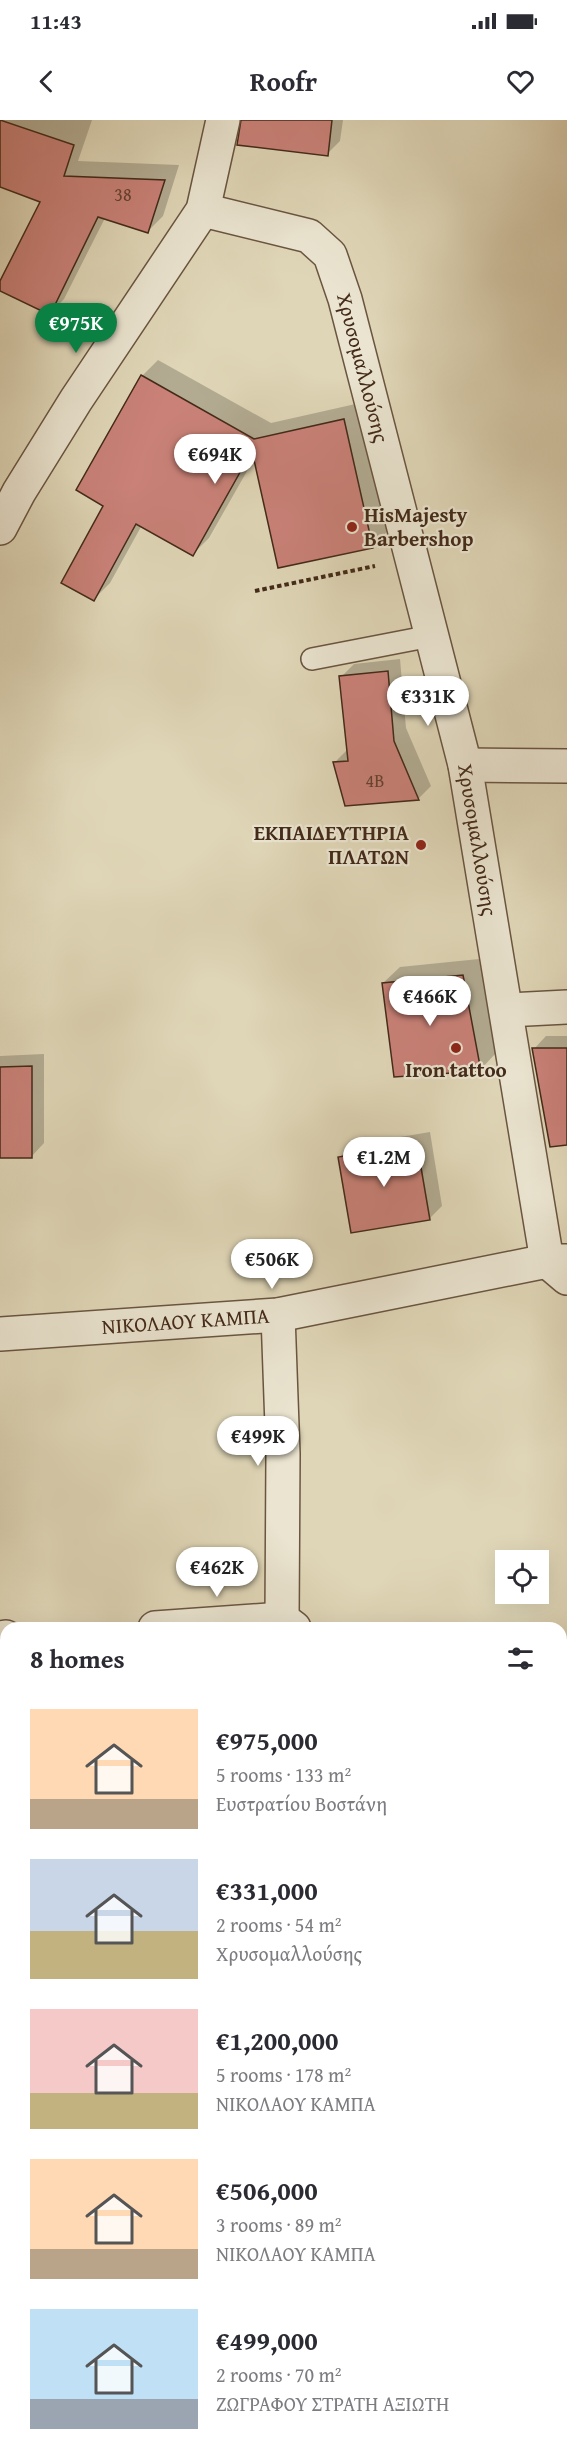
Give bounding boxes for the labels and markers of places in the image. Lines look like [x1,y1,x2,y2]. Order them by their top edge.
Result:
pin: €975K [34,303,118,354]
pin: €694K [173,434,257,485]
place label: HisMajesty Barbershop [364,499,473,554]
marker: HisMajesty Barbershop [345,520,359,534]
pin: €331K [386,676,470,727]
place label: ΕΚΠΑΙΔΕΥΤΗΡΙΑ ΠΛΑΤΩΝ [254,817,410,872]
marker: ΕΚΠΑΙΔΕΥΤΗΡΙΑ ΠΛΑΤΩΝ [414,838,428,852]
pin: €466K [388,976,472,1027]
marker: Iron tattoo [449,1041,463,1055]
place label: Iron tattoo [405,1054,507,1085]
pin: €1.2M [342,1137,426,1188]
pin: €506K [230,1239,314,1290]
pin: €499K [216,1416,300,1467]
pin: €462K [175,1547,259,1598]

